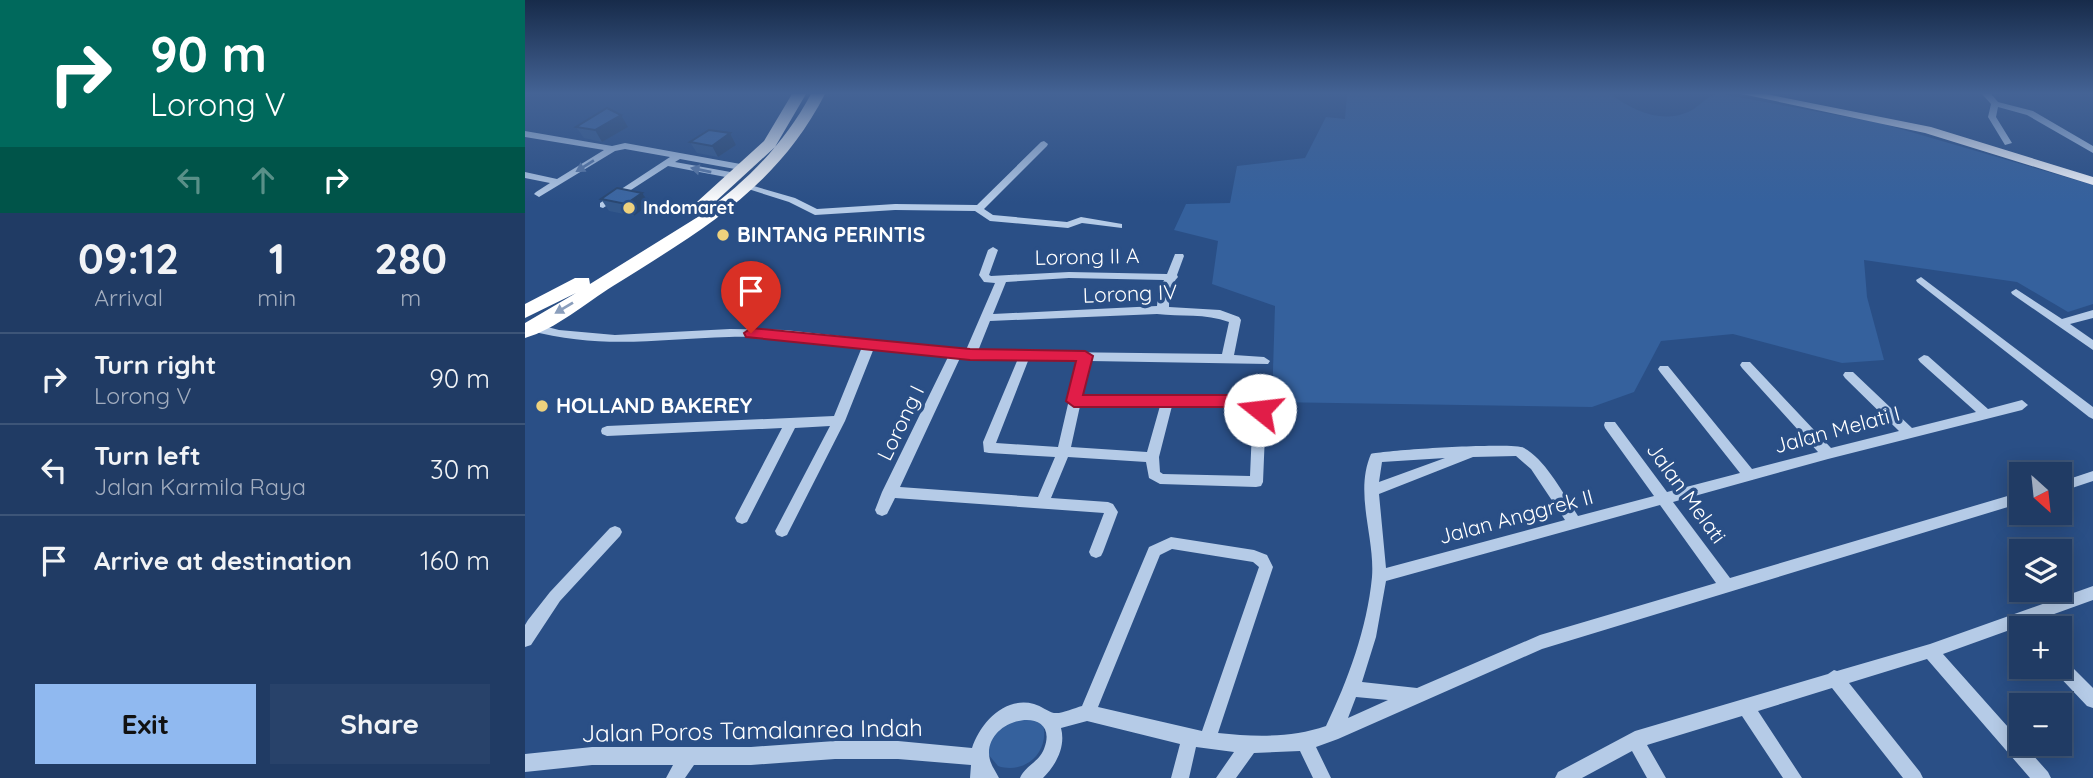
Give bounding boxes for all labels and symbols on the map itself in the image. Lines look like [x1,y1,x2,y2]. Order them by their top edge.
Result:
one-way arrow [576,159,595,172]
one-way arrow [690,164,712,175]
place label: Indomaret [643,196,735,219]
marker: Indomaret [621,200,637,216]
place label: BINTANG PERINTIS [737,221,925,247]
marker: BINTANG PERINTIS [715,227,731,243]
street label: Lorong II A [1034,242,1140,270]
pin [721,261,781,333]
street label: Lorong IV [1082,278,1178,308]
one-way arrow [554,302,573,314]
position arrow [1223,373,1297,447]
street label: Lorong I [871,381,929,464]
place label: HOLLAND BAKEREY [556,392,753,418]
marker: HOLLAND BAKEREY [534,398,550,414]
street label: Jalan Melati I [1771,400,1903,458]
street label: Jalan Melati [1641,437,1732,548]
north arrow [2009,462,2072,525]
street label: Jalan Anggrek II [1436,483,1596,549]
street label: Jalan Poros Tamalanrea Indah [581,712,923,748]

